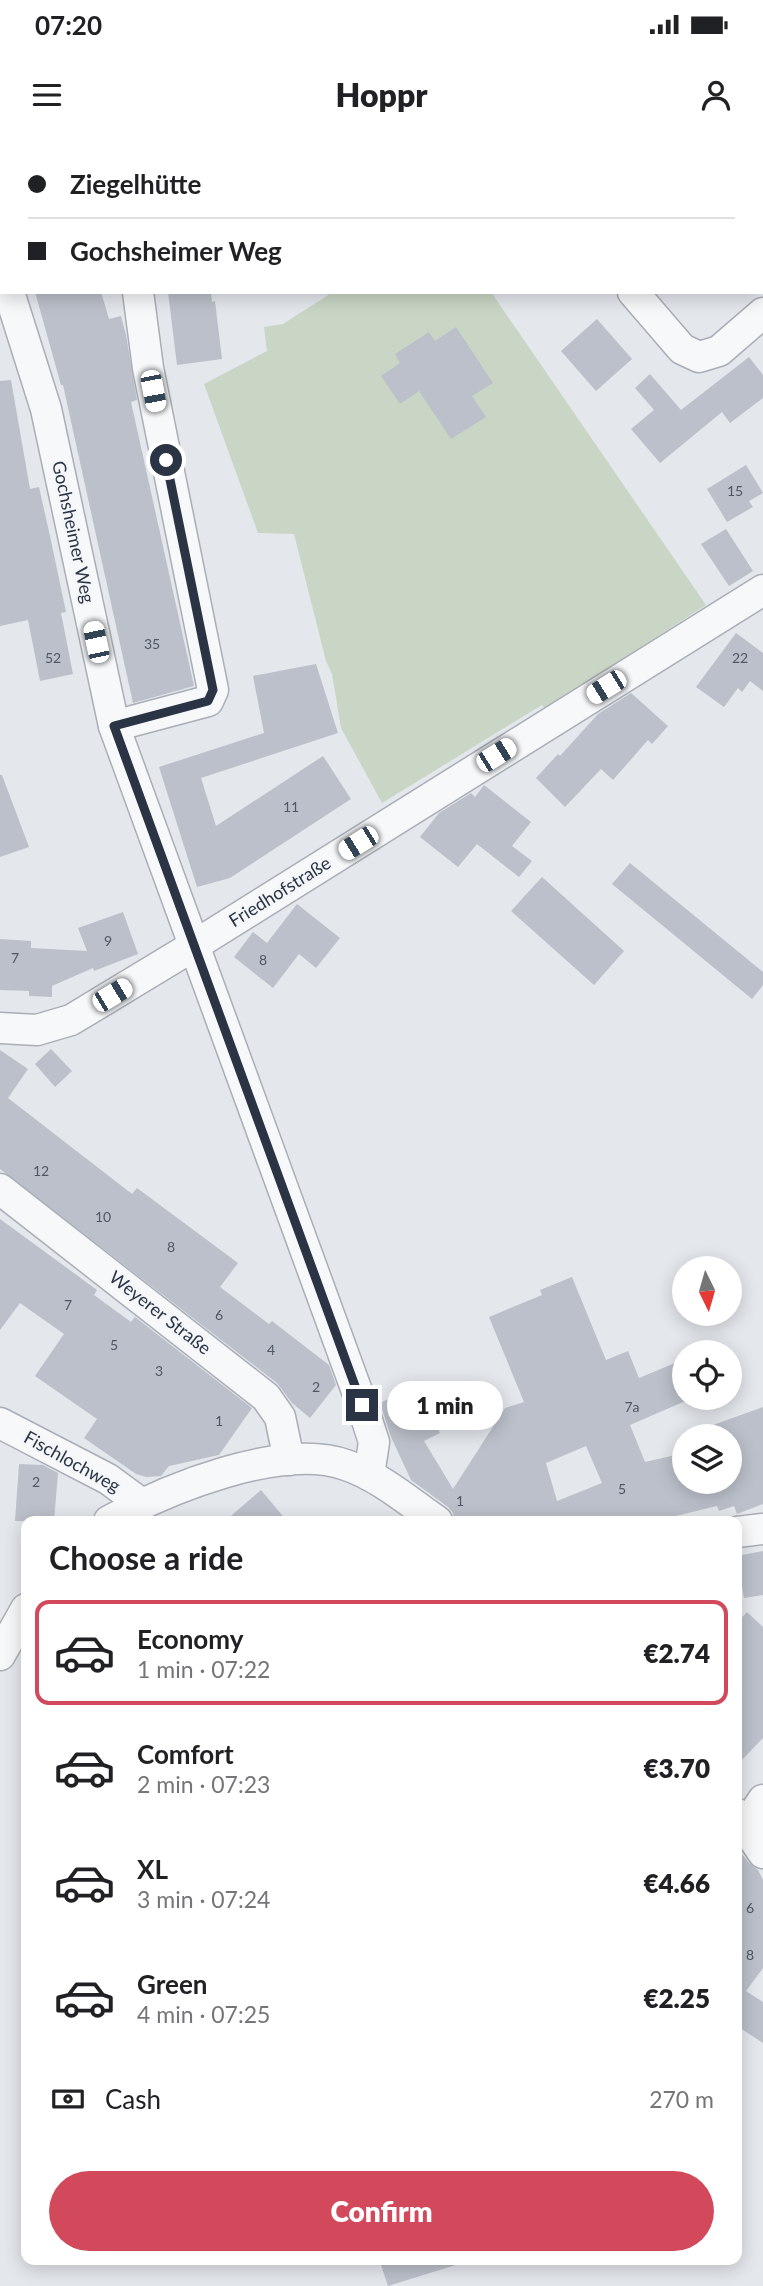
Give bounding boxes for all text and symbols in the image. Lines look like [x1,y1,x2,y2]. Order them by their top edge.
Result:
text: 07:20 [35,9,102,41]
text: Hoppr [336,75,427,114]
icon: menu [28,76,66,114]
icon: person [697,76,735,114]
text: Ziegelhütte [70,168,201,200]
text: Gochsheimer Weg [70,235,282,267]
car [139,368,168,414]
route start [150,444,182,476]
street label: Gochsheimer Weg [48,459,100,605]
house number: 15 [727,482,743,499]
car [82,619,111,665]
house number: 35 [144,635,160,652]
house number: 52 [45,649,61,666]
house number: 22 [732,649,748,666]
car [583,667,630,707]
car [473,735,520,775]
house number: 11 [283,798,299,815]
car [335,823,382,863]
street label: Friedhofstraße [225,851,334,931]
house number: 9 [104,932,112,949]
house number: 7 [11,949,19,966]
house number: 8 [259,951,267,968]
car [89,975,136,1015]
house number: 12 [33,1162,49,1179]
house number: 10 [95,1208,111,1225]
house number: 8 [167,1238,175,1255]
north arrow [672,1256,742,1326]
map controls [672,1256,742,1494]
street label: Weyerer Straße [105,1266,216,1359]
house number: 7 [64,1296,72,1313]
house number: 6 [215,1306,223,1323]
house number: 5 [110,1336,118,1353]
button: locate [672,1340,742,1410]
house number: 4 [267,1341,275,1358]
house number: 3 [155,1362,163,1379]
house number: 2 [312,1378,320,1395]
callout: 1 min [386,1380,502,1430]
route end [346,1389,378,1421]
text: 1 min [416,1391,474,1419]
house number: 7a [624,1398,640,1415]
house number: 1 [215,1412,223,1429]
button: layers [672,1424,742,1494]
street label: Fischlochweg [20,1426,125,1497]
house number: 2 [32,1473,40,1490]
house number: 5 [618,1480,626,1497]
house number: 1 [456,1492,464,1509]
text: Choose a ride [49,1538,243,1577]
icon: car [53,1621,116,1684]
text: Economy [137,1623,243,1655]
text: €2.74 [643,1637,710,1669]
text: 1 min · 07:22 [137,1655,270,1683]
icon: car [53,1736,116,1799]
text: Comfort [137,1738,234,1770]
text: €3.70 [643,1752,710,1784]
text: 2 min · 07:23 [137,1770,270,1798]
icon: car [53,1851,116,1914]
text: XL [137,1853,168,1885]
text: €4.66 [643,1867,710,1899]
text: 3 min · 07:24 [137,1885,270,1913]
house number: 6 [746,1899,754,1916]
house number: 8 [746,1946,754,1963]
icon: car [53,1966,116,2029]
text: Green [137,1968,207,2000]
text: €2.25 [643,1982,710,2014]
text: 4 min · 07:25 [137,2000,270,2028]
icon: cash [49,2080,87,2118]
text: Cash [105,2083,161,2115]
text: 270 m [649,2085,714,2113]
button: Confirm [49,2171,714,2251]

